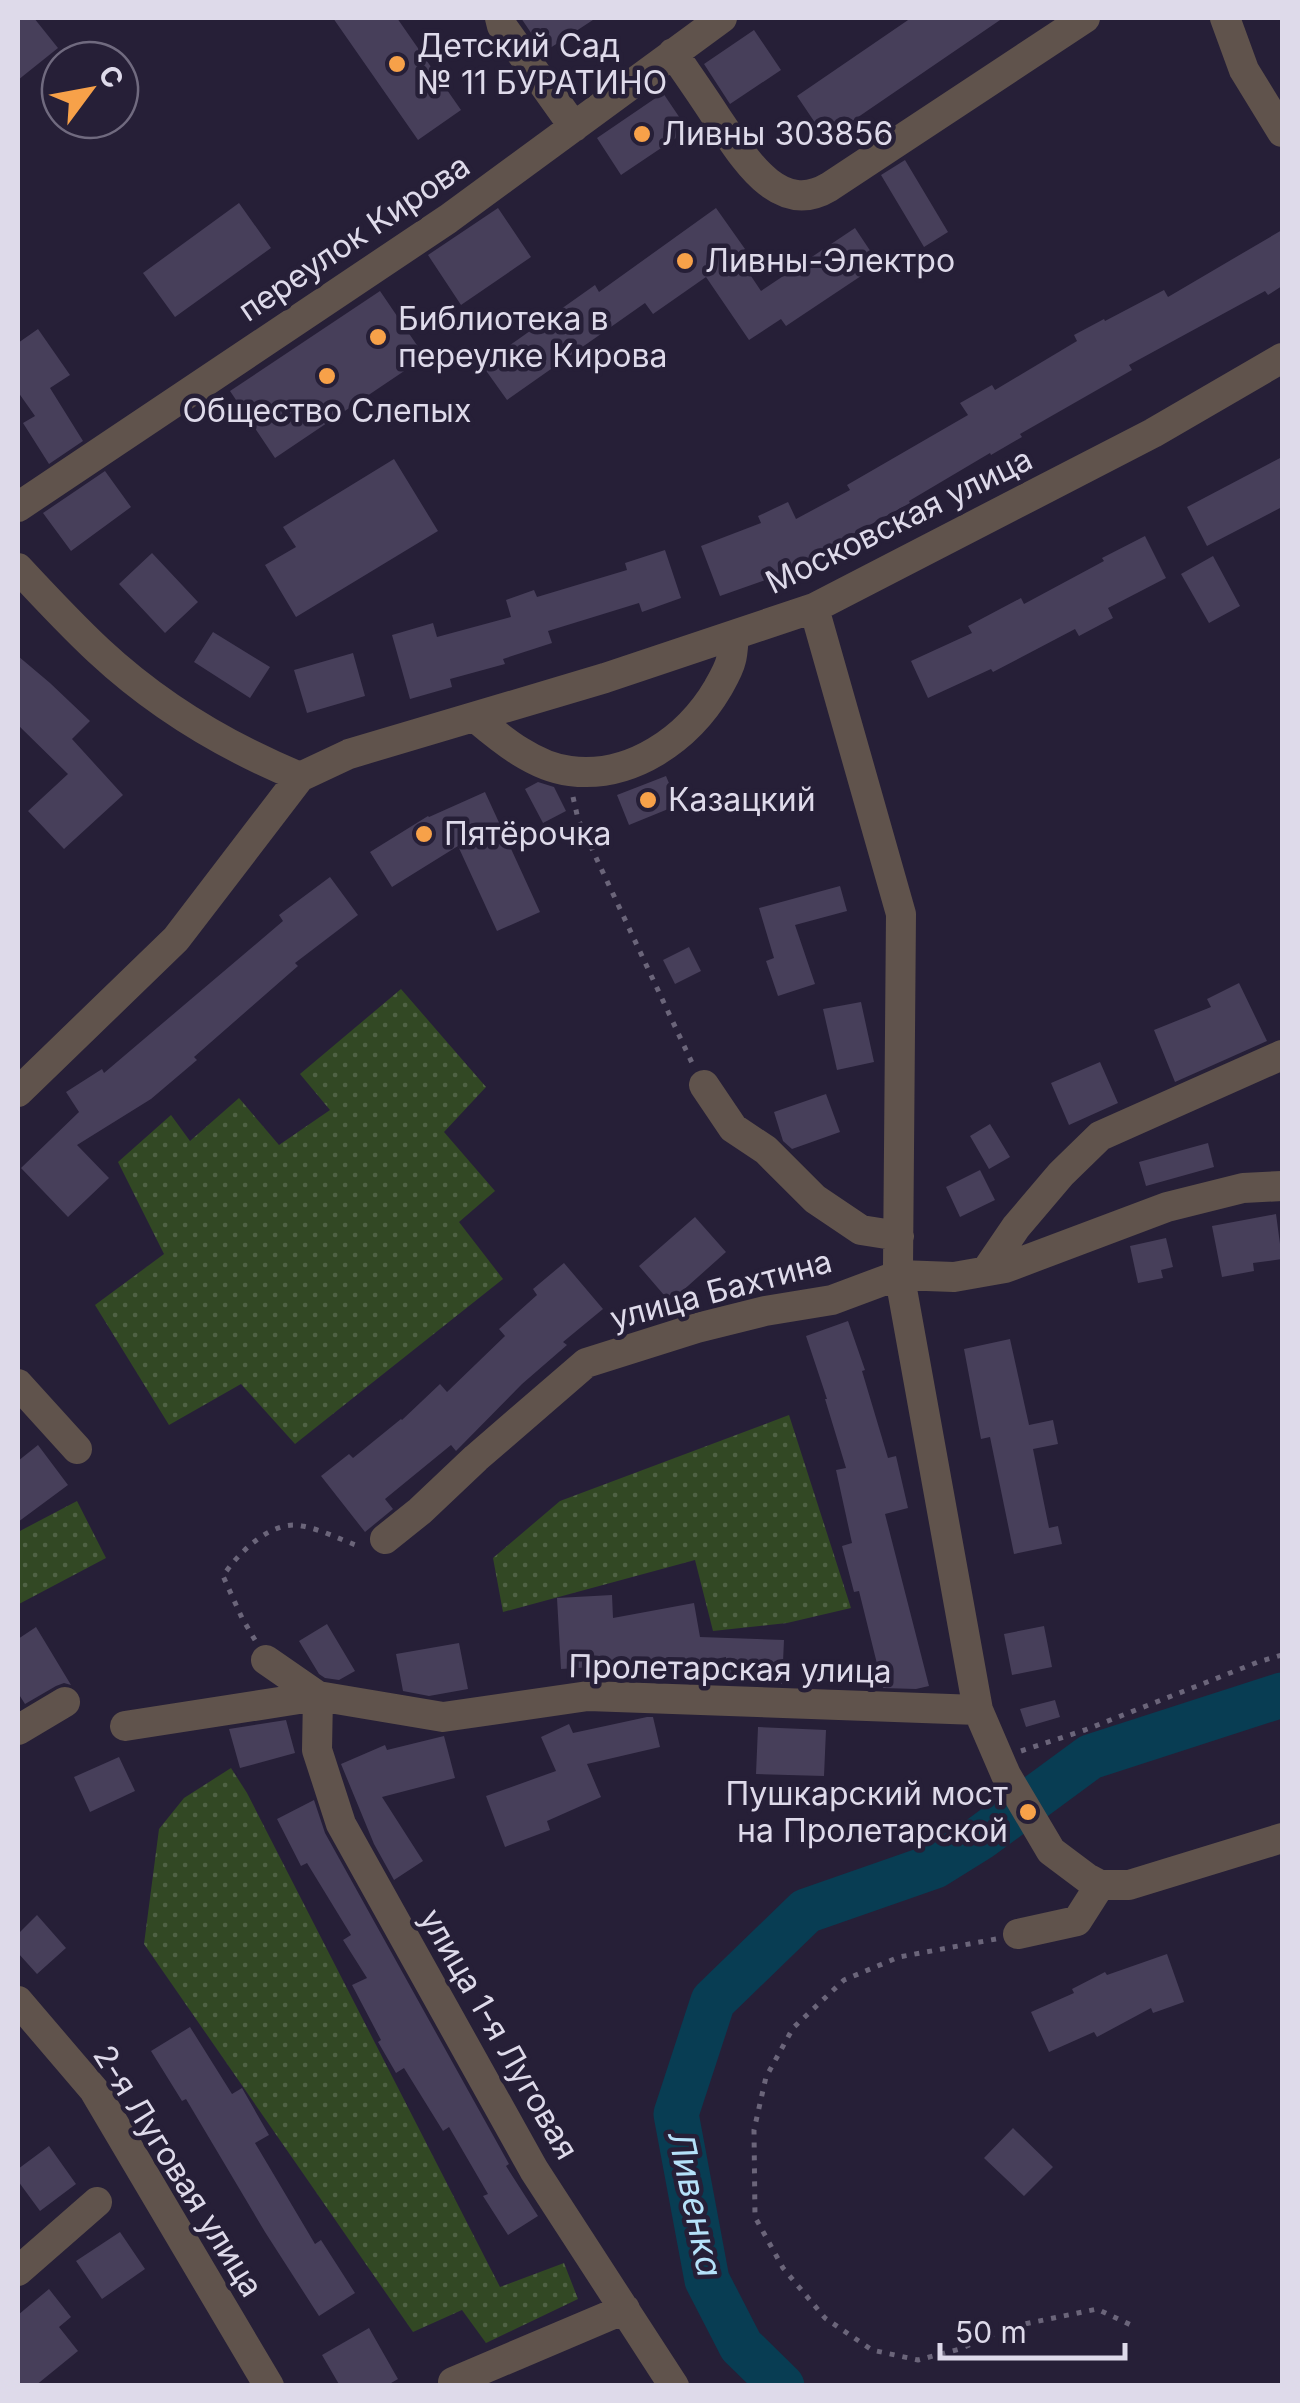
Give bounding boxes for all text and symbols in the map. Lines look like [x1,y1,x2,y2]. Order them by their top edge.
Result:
place label: Детский Сад № 11 БУРАТИНО [417,26,667,102]
north arrow [40,40,140,140]
marker: Детский Сад № 11 БУРАТИНО [386,53,408,75]
text: С [91,59,131,95]
place label: Ливны 303856 [662,114,893,153]
marker: Ливны 303856 [631,123,653,145]
street label: переулок Кирова [231,146,477,329]
place label: Ливны-Электро [705,241,955,280]
marker: Ливны-Электро [674,250,696,272]
place label: Библиотека в переулке Кирова [398,299,668,375]
marker: Библиотека в переулке Кирова [367,326,389,348]
marker: Общество Слепых [316,365,338,387]
place label: Общество Слепых [183,391,471,430]
street label: Московская улица [759,439,1038,602]
place label: Казацкий [668,780,816,819]
marker: Казацкий [637,789,659,811]
place label: Пятёрочка [444,814,611,853]
marker: Пятёрочка [413,823,435,845]
street label: улица Бахтина [606,1241,836,1338]
street label: Пролетарская улица [568,1646,892,1691]
place label: Пушкарский мост на Пролетарской [725,1774,1008,1850]
marker: Пушкарский мост на Пролетарской [1017,1801,1039,1823]
street label: улица 1-я Луговая [412,1902,587,2166]
street label: 2-я Луговая улица [85,2038,272,2304]
water label: Ливенка [660,2127,732,2281]
scale bar [940,2298,1125,2360]
text: 50 m [955,2314,1027,2350]

